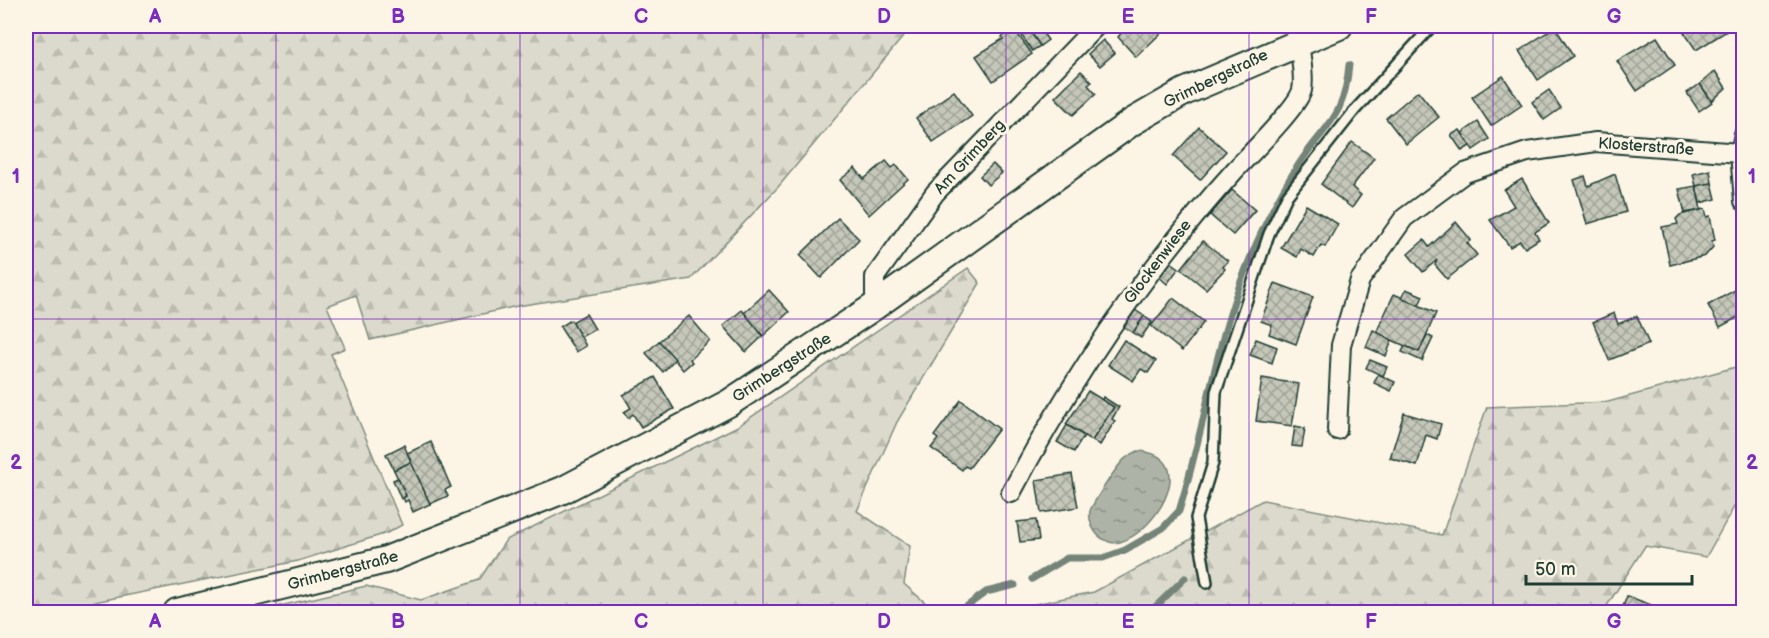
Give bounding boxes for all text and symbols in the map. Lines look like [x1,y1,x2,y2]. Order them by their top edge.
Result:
text: A [148,5,162,29]
text: B [391,5,405,29]
text: C [634,5,648,29]
text: D [877,5,891,29]
text: E [1122,5,1135,29]
text: F [1365,5,1377,29]
text: G [1607,5,1622,29]
street label: Grimbergstraße [1161,45,1272,112]
street label: Am Grimberg [931,116,1009,198]
street label: Klosterstraße [1597,134,1695,160]
text: 1 [12,165,20,189]
text: 1 [1748,165,1756,189]
street label: Glockenwiese [1120,216,1196,308]
street label: Grimbergstraße [729,329,835,407]
text: 2 [10,451,22,475]
text: 2 [1746,451,1758,475]
street label: Grimbergstraße [286,547,401,595]
scale bar [1526,548,1692,586]
text: 50 m [1535,559,1576,580]
text: A [148,610,162,634]
text: B [391,610,405,634]
text: C [634,610,648,634]
text: D [877,610,891,634]
text: E [1122,610,1135,634]
text: F [1365,610,1377,634]
text: G [1607,610,1622,634]

